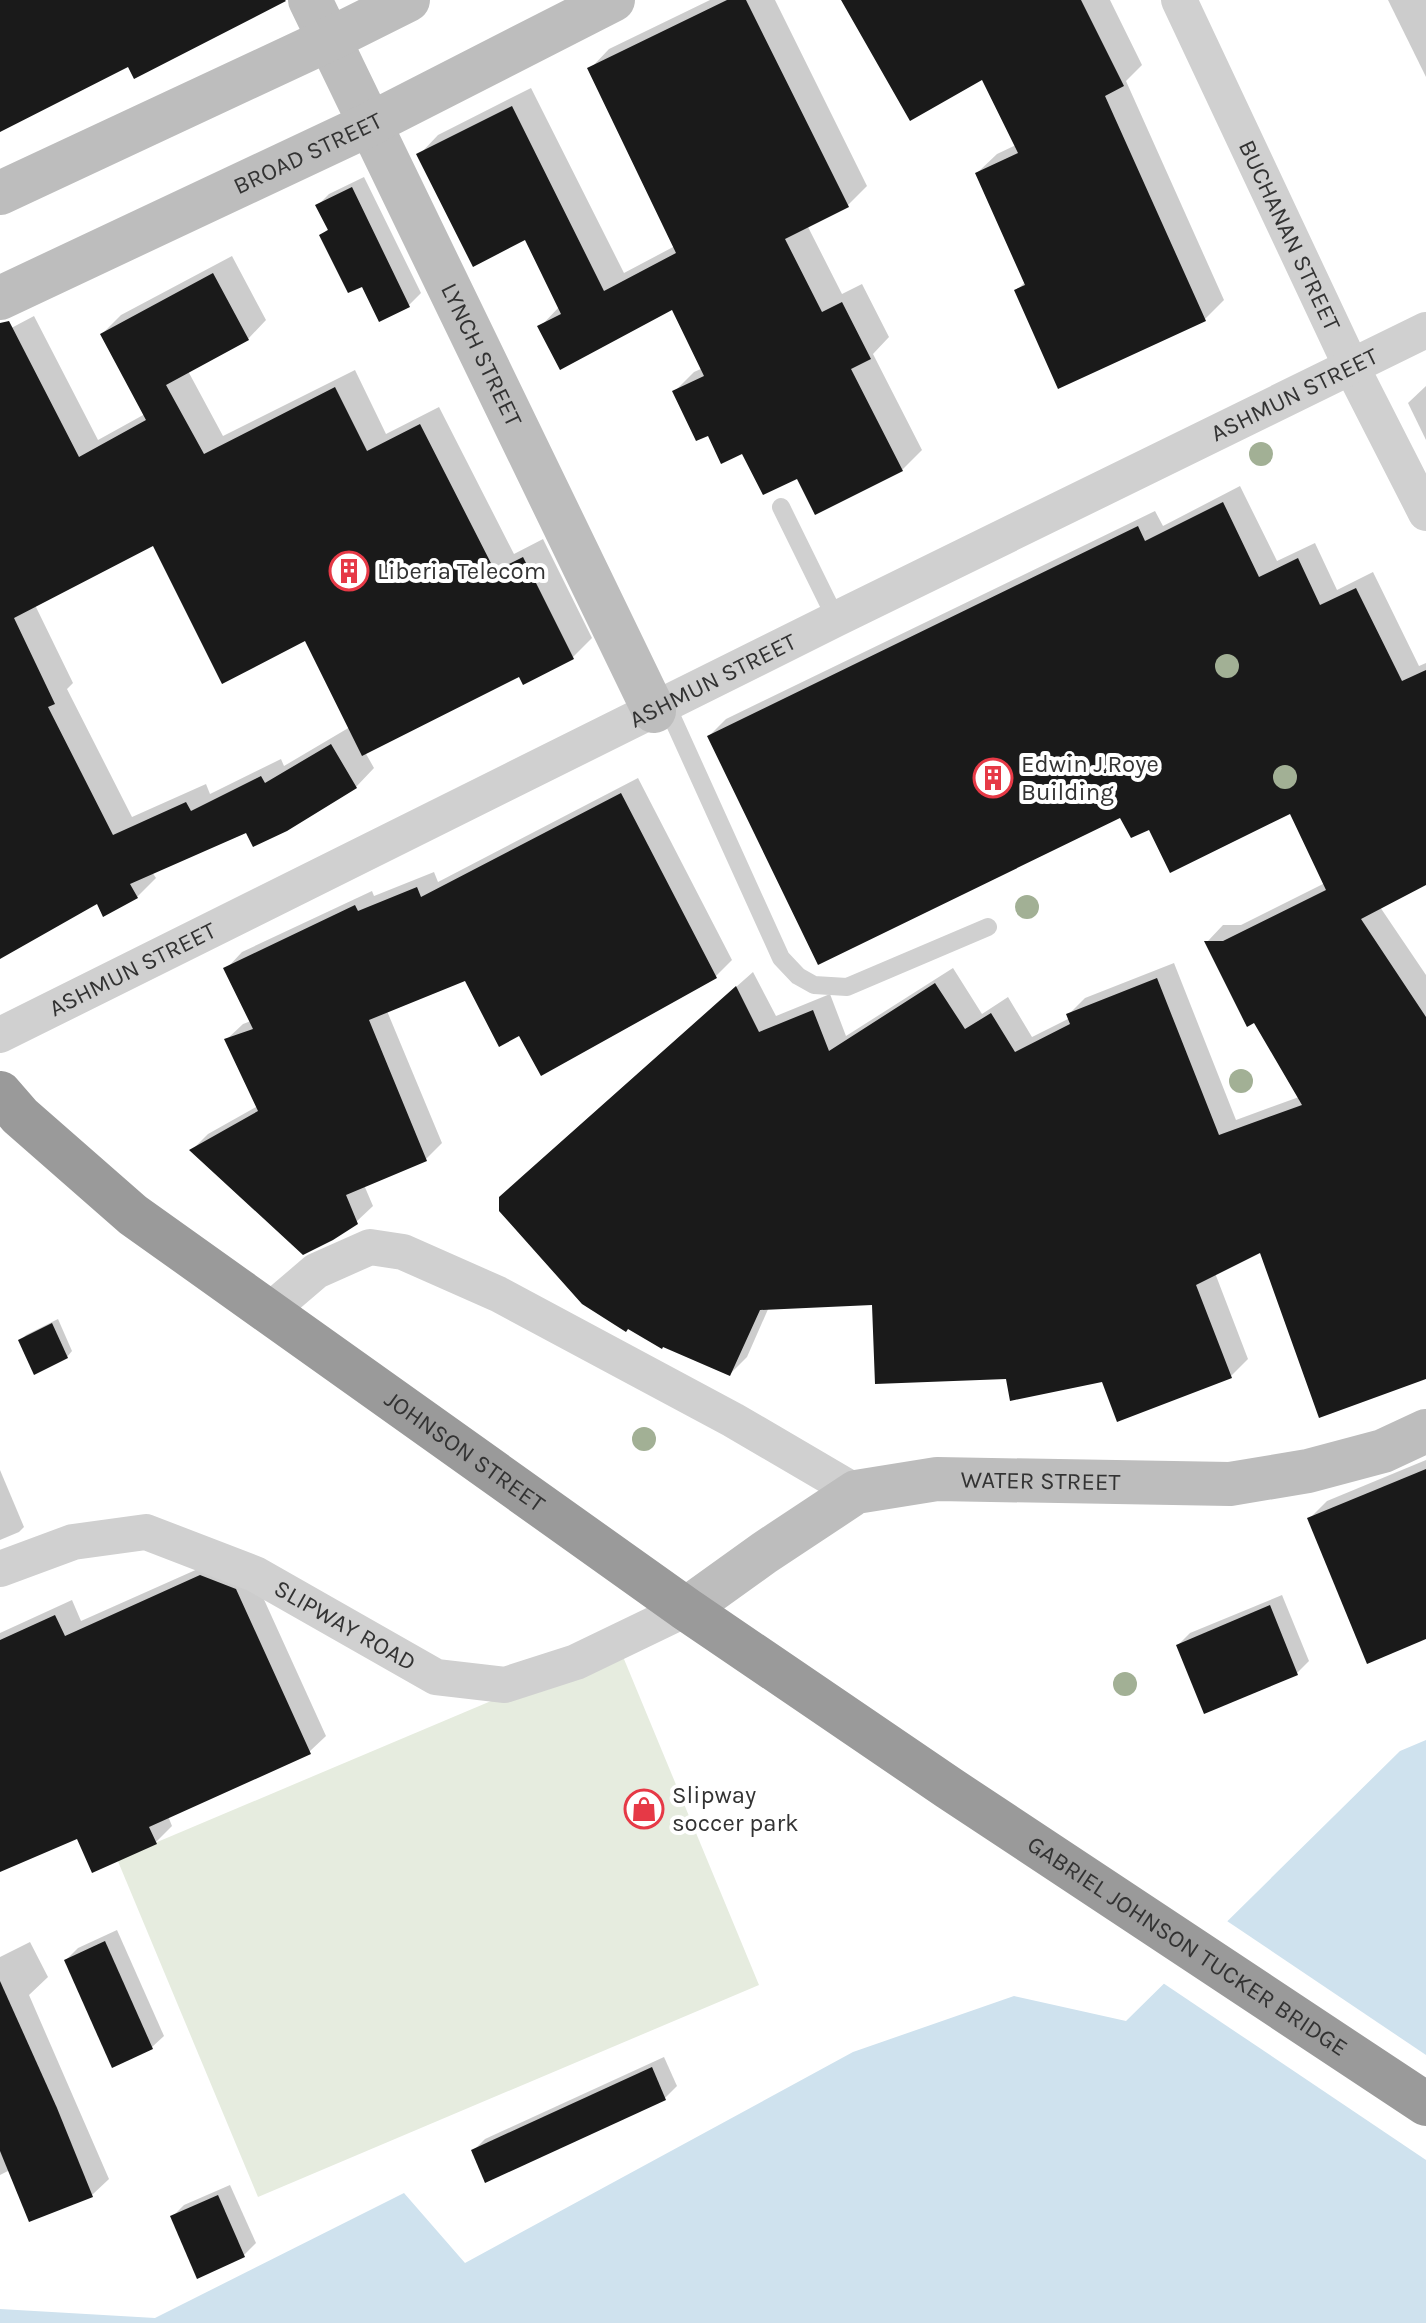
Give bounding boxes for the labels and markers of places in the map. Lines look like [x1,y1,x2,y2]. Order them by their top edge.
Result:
building icon: Liberia Telecom [328,550,370,592]
place label: Liberia Telecom [377,557,546,585]
place label: Edwin J.Roye Building [1021,750,1159,806]
building icon: Edwin J.Roye Building [972,757,1014,799]
place label: Slipway soccer park [672,1781,799,1837]
shop icon: Slipway soccer park [623,1788,665,1830]

